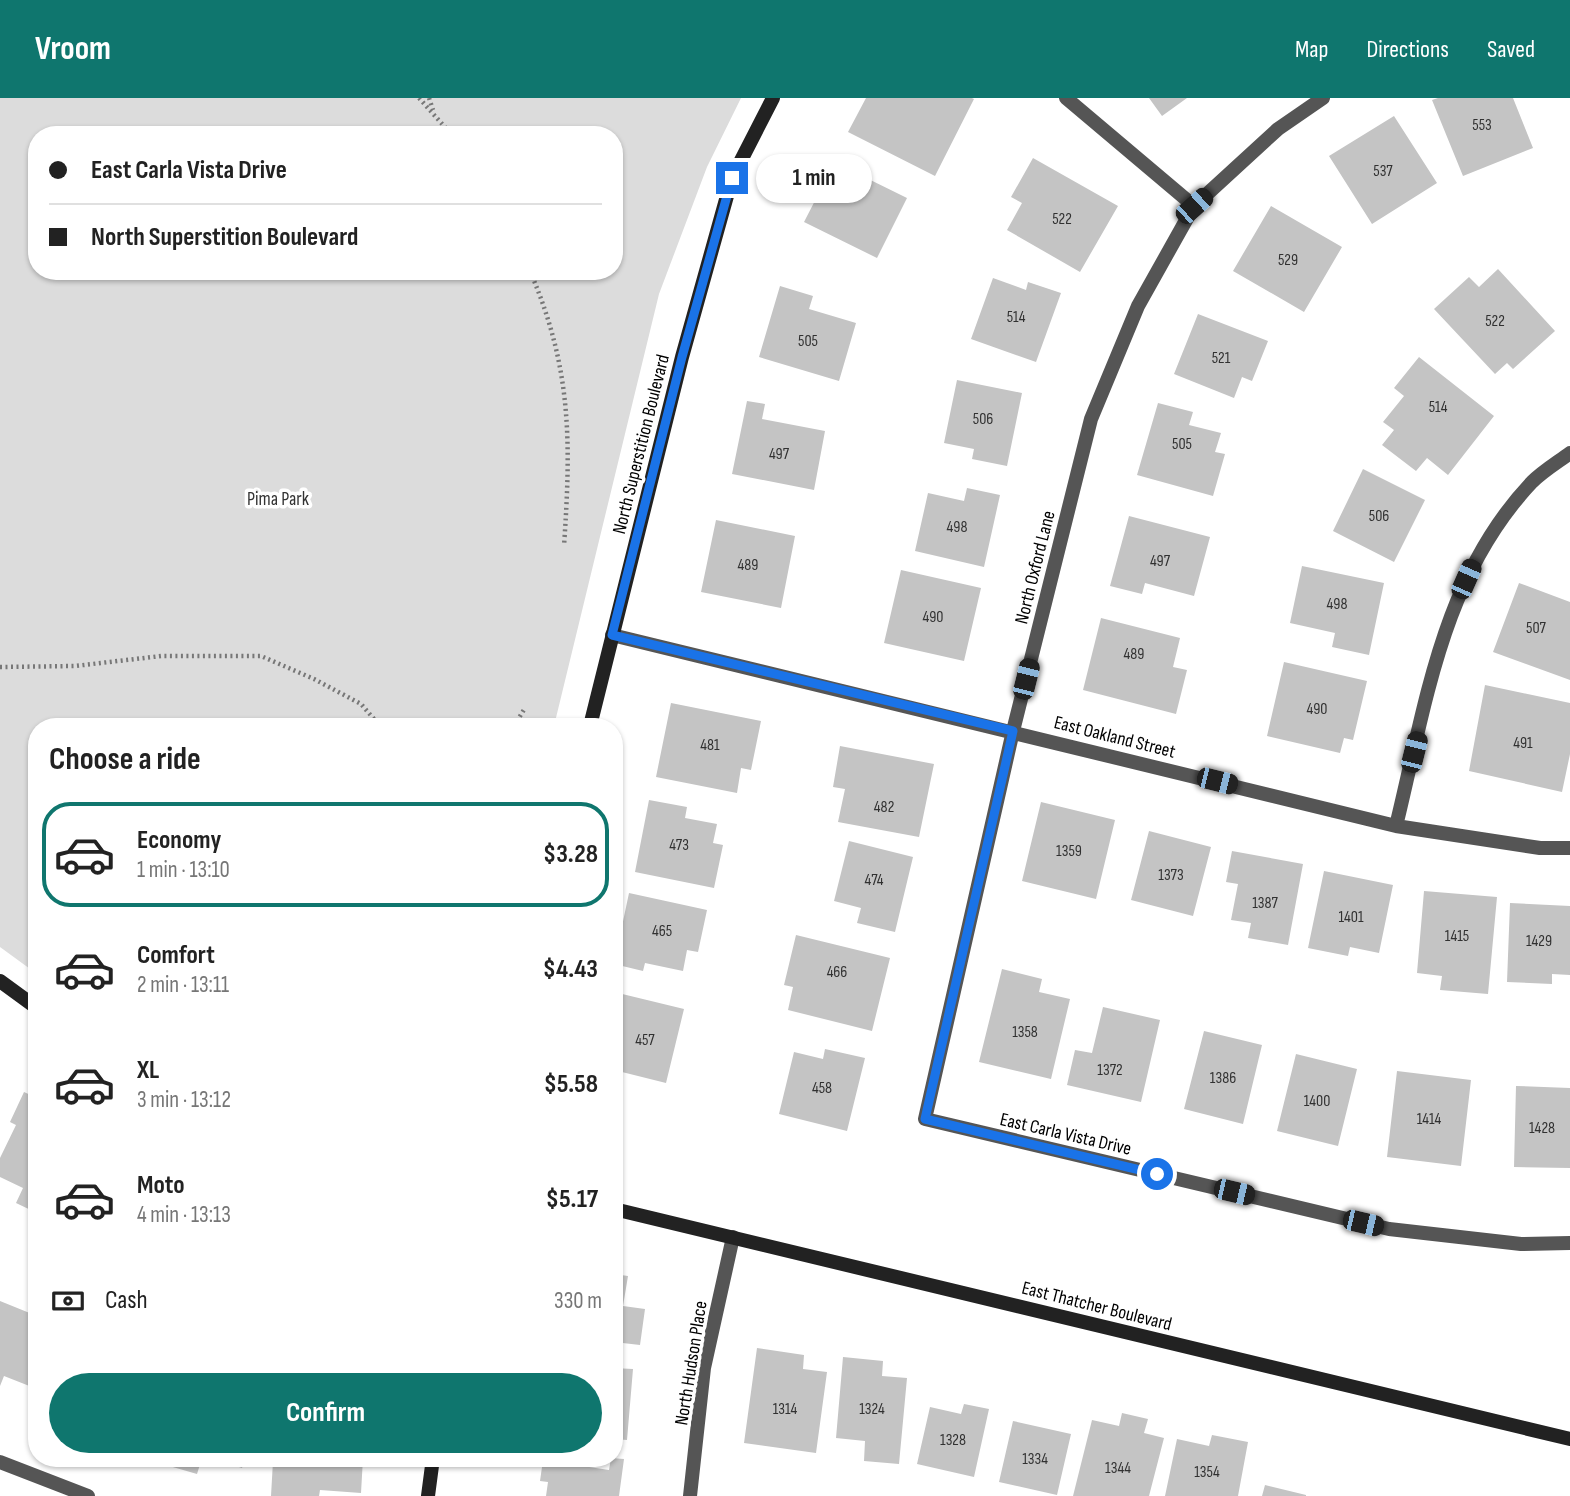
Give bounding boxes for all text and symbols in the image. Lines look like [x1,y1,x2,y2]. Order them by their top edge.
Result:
text: Vroom [35,29,111,69]
text: Map [1295,35,1328,64]
text: Directions [1366,35,1449,64]
text: Saved [1487,35,1535,64]
house number: 553 [1472,116,1492,135]
callout: 1 min [756,154,872,202]
text: East Carla Vista Drive [91,155,287,186]
route end [716,162,748,194]
house number: 537 [1373,162,1393,181]
text: 1 min [793,164,835,192]
car [1172,184,1217,228]
house number: 522 [1052,210,1072,229]
text: North Superstition Boulevard [91,222,358,253]
house number: 529 [1278,251,1298,270]
house number: 514 [1007,308,1026,327]
house number: 522 [1485,312,1505,331]
house number: 505 [798,332,818,351]
house number: 521 [1212,349,1231,368]
street label: North Superstition Boulevard [608,352,675,537]
house number: 514 [1429,398,1448,417]
house number: 506 [973,410,993,429]
house number: 505 [1172,435,1192,454]
house number: 497 [769,445,790,464]
park label: Pima Park [247,488,310,511]
house number: 506 [1369,507,1389,526]
street label: North Oxford Lane [1010,508,1061,626]
house number: 498 [947,518,967,537]
house number: 497 [1150,552,1171,571]
house number: 489 [738,556,758,575]
car [1448,556,1485,602]
house number: 498 [1327,595,1347,614]
house number: 490 [923,608,943,627]
house number: 507 [1526,619,1547,638]
house number: 489 [1124,645,1144,664]
car [1011,656,1042,702]
house number: 490 [1307,700,1327,719]
street label: East Oakland Street [1052,711,1178,764]
car [1399,729,1430,775]
house number: 491 [1513,734,1533,753]
house number: 481 [700,736,720,755]
text: Choose a ride [49,740,201,779]
car [1195,766,1240,796]
house number: 482 [874,798,894,817]
icon: car [53,823,116,886]
text: Economy [137,825,221,856]
house number: 473 [669,836,689,855]
text: $3.28 [543,839,598,870]
house number: 1359 [1056,842,1082,861]
text: 1 min · 13:10 [137,856,230,884]
house number: 1373 [1158,866,1184,885]
house number: 474 [865,871,884,890]
house number: 1387 [1252,894,1278,913]
house number: 1401 [1338,908,1364,927]
house number: 465 [652,922,672,941]
house number: 1415 [1445,927,1469,946]
house number: 1429 [1526,932,1552,951]
icon: car [53,938,116,1001]
text: Comfort [137,940,215,971]
text: $4.43 [543,954,598,985]
house number: 466 [827,963,847,982]
text: 2 min · 13:11 [137,971,229,999]
house number: 1358 [1012,1023,1038,1042]
house number: 457 [635,1031,655,1050]
icon: car [53,1053,116,1116]
text: XL [137,1055,159,1086]
house number: 1372 [1097,1061,1123,1080]
text: $5.58 [544,1069,598,1100]
house number: 1386 [1210,1069,1236,1088]
house number: 458 [812,1079,832,1098]
text: 3 min · 13:12 [137,1086,231,1114]
house number: 1400 [1304,1092,1330,1111]
street label: East Carla Vista Drive [998,1108,1134,1161]
house number: 1414 [1417,1110,1442,1129]
house number: 1428 [1529,1119,1555,1138]
route start [1141,1158,1173,1190]
icon: car [53,1168,116,1231]
text: Moto [137,1170,185,1201]
car [1212,1177,1257,1207]
text: $5.17 [546,1184,598,1215]
text: 4 min · 13:13 [137,1201,231,1229]
car [1341,1208,1386,1238]
street label: East Thatcher Boulevard [1019,1277,1174,1336]
icon: cash [49,1282,87,1320]
text: Cash [105,1285,148,1316]
text: 330 m [554,1287,602,1315]
street label: North Hudson Place [670,1299,713,1427]
button: Confirm [49,1373,602,1453]
house number: 1314 [773,1400,798,1419]
house number: 1324 [859,1400,885,1419]
house number: 1328 [940,1431,966,1450]
house number: 1334 [1022,1450,1048,1469]
house number: 1344 [1105,1459,1131,1478]
house number: 1354 [1194,1463,1220,1482]

